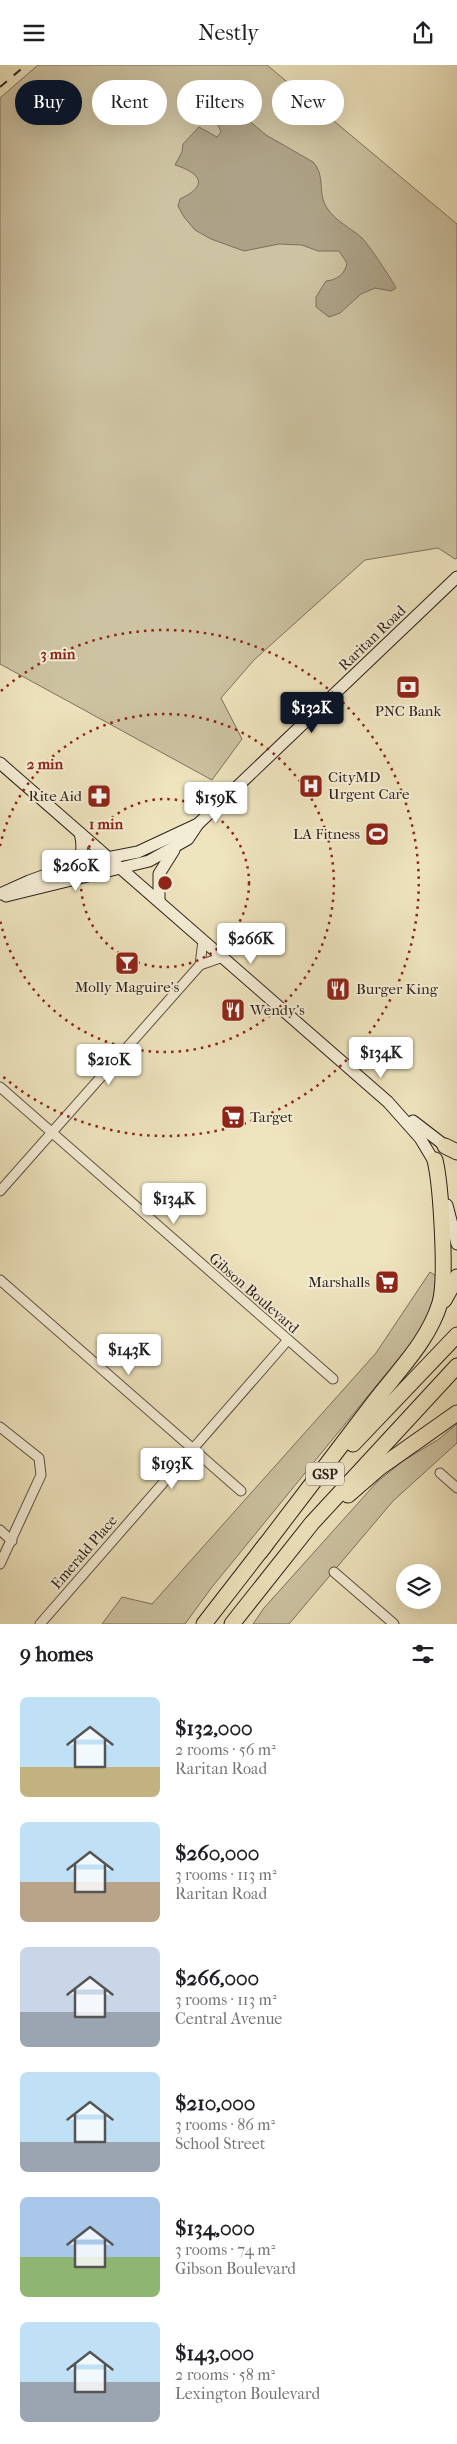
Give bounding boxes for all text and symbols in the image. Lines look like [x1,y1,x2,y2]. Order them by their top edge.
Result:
icon: menu [20,19,48,47]
icon: share [409,19,437,47]
text: Nestly [198,20,259,46]
chip: Buy [15,80,82,125]
chip: Rent [92,80,167,125]
chip: Filters [177,80,262,125]
chip: New [272,80,344,125]
street label: Raritan Road [335,601,410,674]
text: 3 min [41,645,76,663]
bank icon: PNC Bank [395,674,421,700]
pin: $132K [277,691,347,734]
text: $132K [292,698,332,717]
place label: PNC Bank [375,702,442,720]
text: 2 min [27,755,64,773]
place label: CityMD Urgent Care [328,768,410,803]
hospital icon: CityMD Urgent Care [298,773,324,799]
pin: $159K [181,781,251,824]
pharmacy icon: Rite Aid [86,783,112,809]
place label: Rite Aid [29,787,83,805]
text: $159K [195,788,237,807]
text: 1 min [89,815,123,833]
sports icon: LA Fitness [364,821,390,847]
place label: LA Fitness [293,825,360,843]
pin: $260K [41,849,111,892]
text: $260K [53,856,99,875]
centre of rings [156,874,174,892]
pin: $266K [216,923,286,965]
text: $266K [228,929,274,948]
bar icon: Molly Maguire's [114,950,140,976]
restaurant icon: Burger King [325,976,351,1002]
place label: Molly Maguire's [75,978,180,996]
place label: Burger King [356,980,439,998]
restaurant icon: Wendy's [220,997,246,1023]
place label: Wendy's [249,1001,305,1019]
pin: $134K [346,1037,416,1079]
pin: $210K [74,1043,144,1086]
text: $134K [360,1043,402,1062]
text: $210K [87,1050,131,1069]
supermarket icon: Target [220,1104,246,1130]
place label: Target [250,1108,294,1126]
pin: $134K [139,1183,209,1225]
text: $134K [153,1189,195,1208]
street label: Gibson Boulevard [205,1249,303,1338]
supermarket icon: Marshalls [374,1269,400,1295]
place label: Marshalls [308,1273,370,1291]
pin: $143K [94,1333,164,1376]
text: $143K [108,1340,150,1359]
pin: $193K [137,1447,207,1490]
text: $193K [151,1454,193,1473]
road number: GSP [306,1463,344,1485]
street label: Emerald Place [47,1511,121,1593]
map controls [396,1564,441,1609]
button: layers [396,1564,441,1609]
icon: filters [409,1640,437,1668]
text: 9 homes [20,1642,93,1666]
text: $132,000 [175,1716,253,1740]
icon: home [60,1717,120,1777]
text: 2 rooms · 56 m² [175,1740,276,1759]
text: Raritan Road [175,1759,267,1778]
text: $260,000 [175,1841,259,1865]
icon: home [60,1842,120,1902]
text: 3 rooms · 113 m² [175,1865,276,1884]
text: Raritan Road [175,1884,267,1903]
text: $266,000 [175,1966,259,1990]
icon: home [60,1967,120,2027]
text: 3 rooms · 113 m² [175,1990,276,2009]
text: Central Avenue [175,2009,282,2028]
text: $210,000 [175,2091,255,2115]
icon: home [60,2092,120,2152]
text: 3 rooms · 86 m² [175,2115,275,2134]
text: School Street [175,2134,265,2153]
text: $134,000 [175,2216,255,2240]
icon: home [60,2217,120,2277]
text: 3 rooms · 74 m² [175,2240,275,2259]
text: Gibson Boulevard [175,2259,296,2278]
text: $143,000 [175,2341,254,2365]
icon: home [60,2342,120,2402]
text: 2 rooms · 58 m² [175,2365,275,2384]
text: Lexington Boulevard [175,2384,320,2403]

